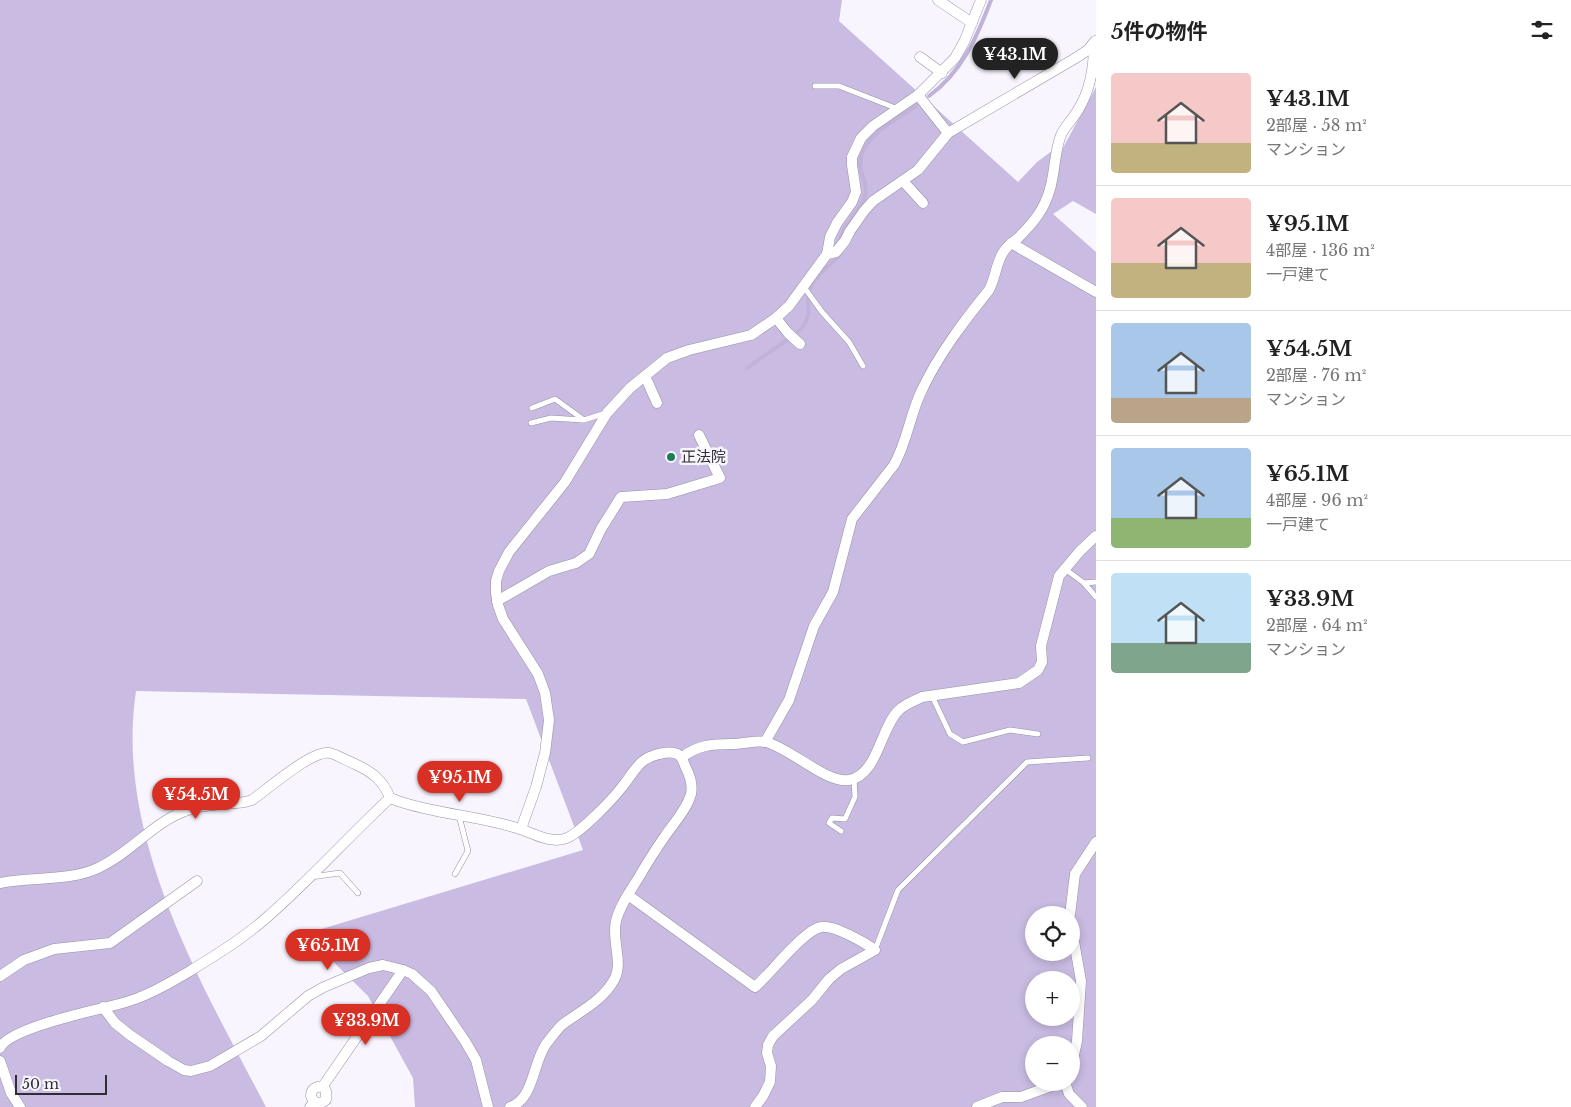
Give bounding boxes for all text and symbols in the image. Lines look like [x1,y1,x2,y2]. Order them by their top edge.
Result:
icon: filters [1528,16,1556,44]
text: 5件の物件 [1111,19,1208,45]
pin: ¥43.1M [974,38,1056,80]
text: ¥43.1M [983,44,1047,64]
text: ¥43.1M [1266,86,1350,112]
icon: home [1151,93,1211,153]
text: 2部屋 · 58 m² [1266,115,1367,135]
text: マンション [1266,139,1346,159]
text: ¥95.1M [1266,211,1349,237]
icon: home [1151,218,1211,278]
text: 4部屋 · 136 m² [1266,240,1375,260]
text: 一戸建て [1266,264,1330,284]
text: ¥54.5M [1266,336,1352,362]
icon: home [1151,343,1211,403]
text: 2部屋 · 76 m² [1266,365,1366,385]
text: マンション [1266,389,1346,409]
place label: 正法院 [681,447,726,466]
marker: 正法院 [665,451,677,463]
text: ¥65.1M [1266,461,1349,487]
icon: home [1151,468,1211,528]
text: 4部屋 · 96 m² [1266,490,1368,510]
text: 一戸建て [1266,514,1330,534]
text: ¥33.9M [1266,586,1354,612]
icon: home [1151,593,1211,653]
text: 2部屋 · 64 m² [1266,615,1368,635]
text: マンション [1266,639,1346,659]
pin: ¥95.1M [419,760,501,803]
text: ¥95.1M [428,767,492,787]
pin: ¥54.5M [155,778,237,820]
text: ¥54.5M [163,784,229,804]
map controls [1025,906,1080,1091]
button: locate [1025,906,1080,961]
pin: ¥65.1M [287,928,369,971]
text: ¥65.1M [296,935,360,955]
button: + [1025,971,1080,1026]
pin: ¥33.9M [325,1004,407,1046]
text: ¥33.9M [332,1010,400,1030]
button: − [1025,1036,1080,1091]
scale bar [15,1072,108,1095]
text: 50 m [22,1075,59,1093]

